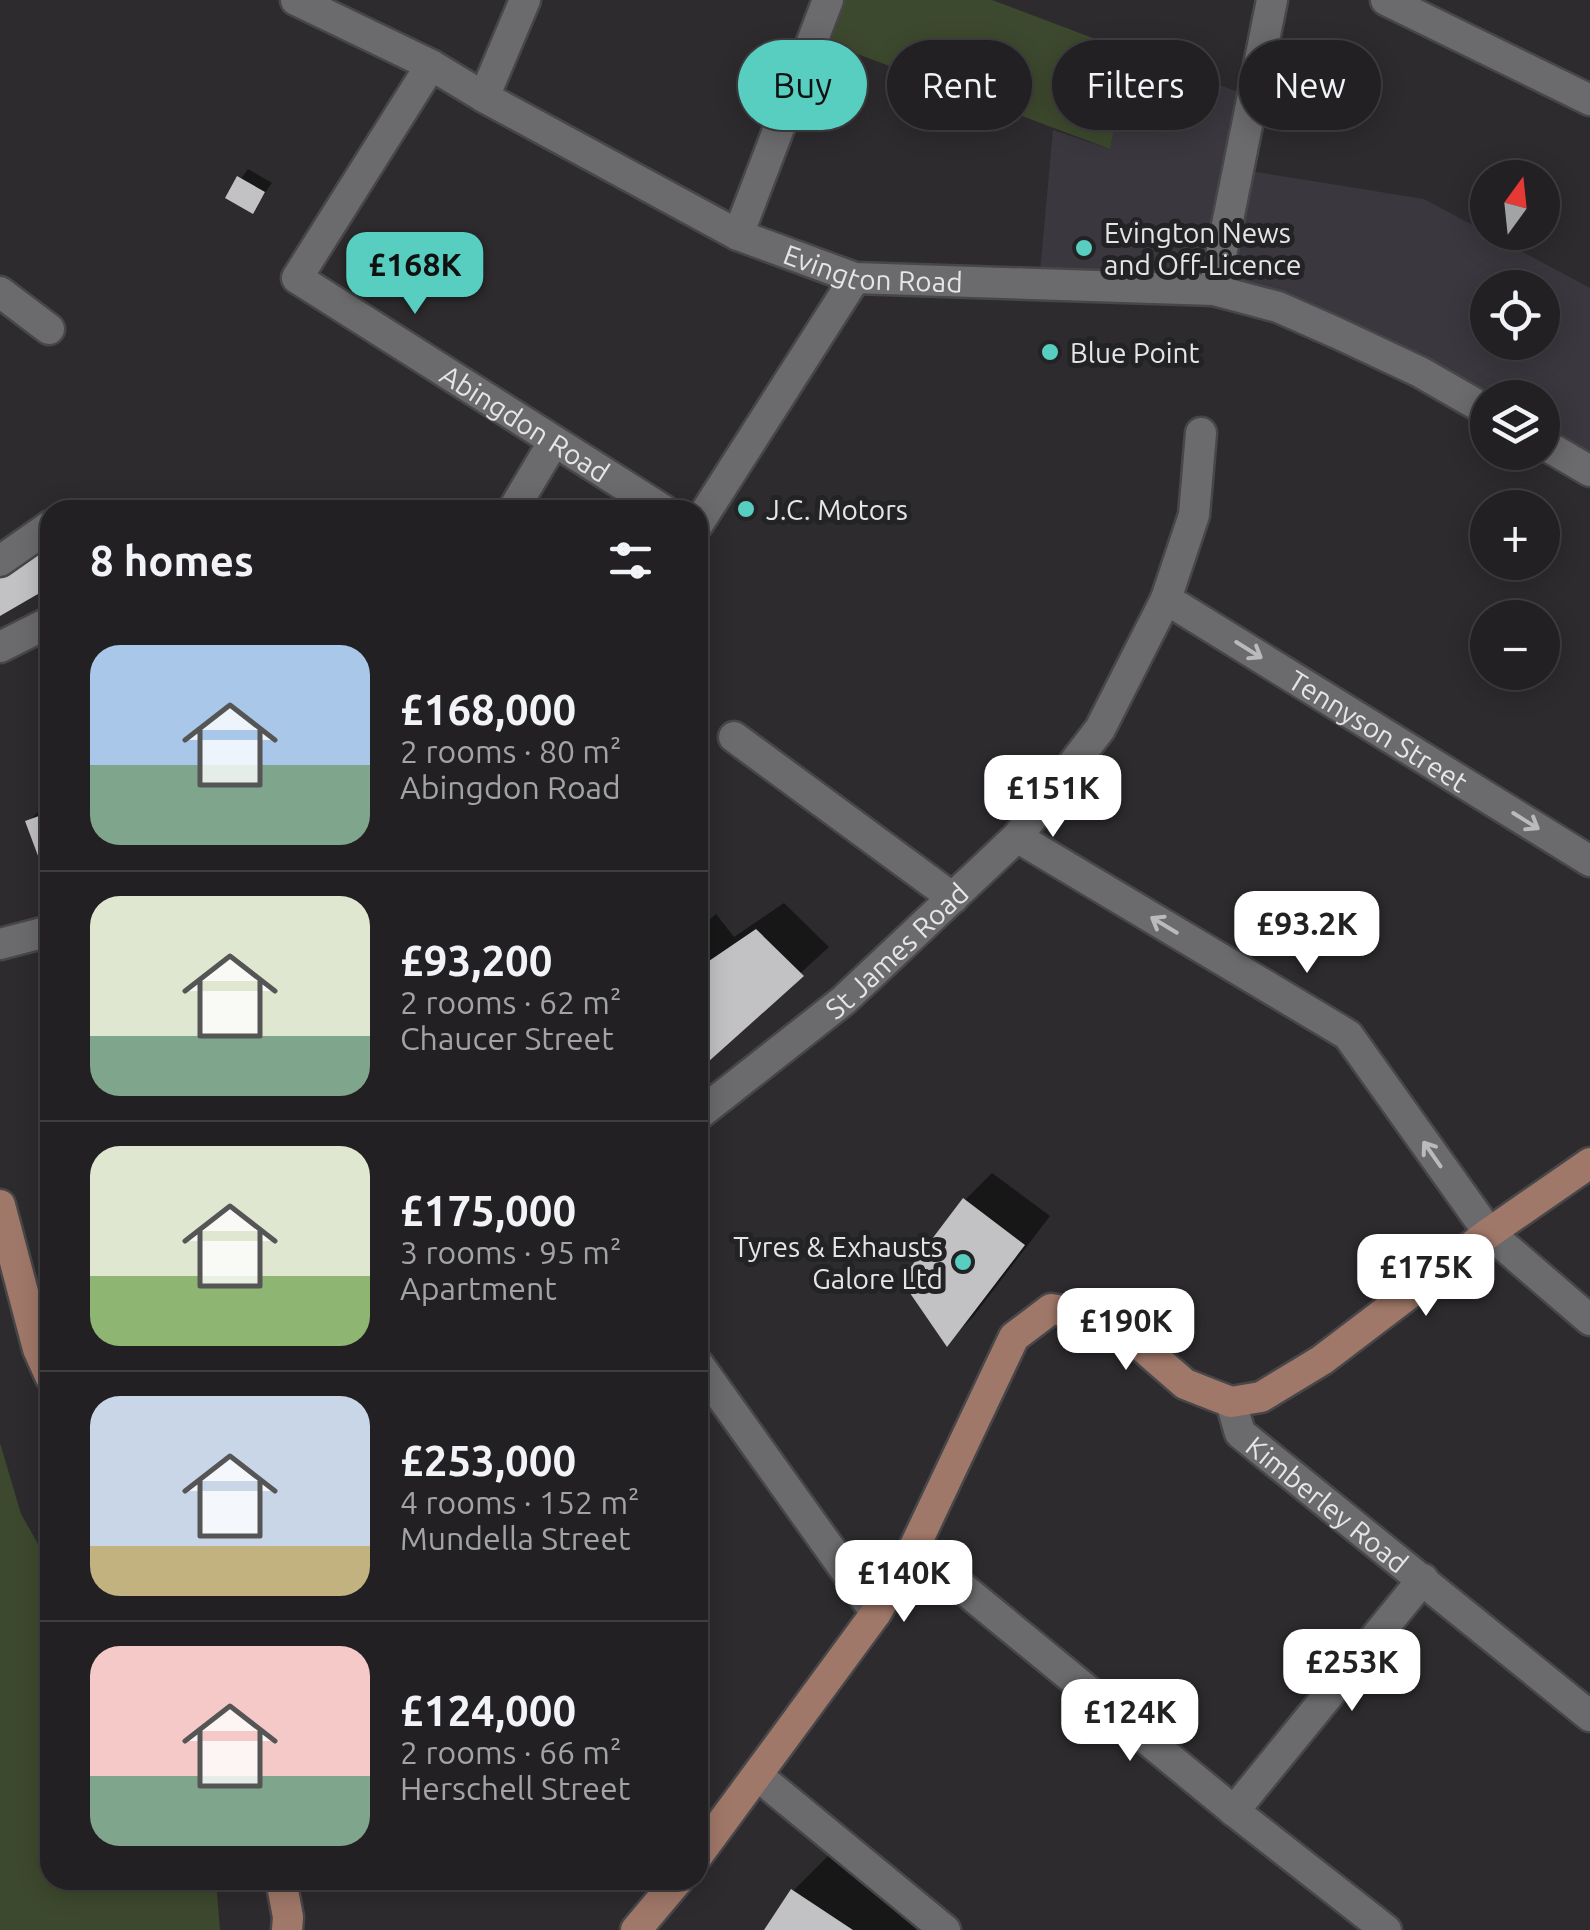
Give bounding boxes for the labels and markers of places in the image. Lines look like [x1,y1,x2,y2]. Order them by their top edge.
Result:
place label: Evington News and Off-Licence [1104,217,1302,280]
pin: £168K [345,232,485,317]
marker: Evington News and Off-Licence [1073,237,1095,259]
place label: Blue Point [1070,337,1200,368]
marker: Blue Point [1039,341,1061,363]
place label: J.C. Motors [766,494,908,525]
marker: J.C. Motors [735,498,757,520]
pin: £151K [983,755,1123,840]
pin: £93.2K [1226,891,1388,976]
place label: Tyres & Exhausts Galore Ltd [733,1231,943,1294]
pin: £175K [1356,1234,1496,1319]
marker: Tyres & Exhausts Galore Ltd [952,1251,974,1273]
pin: £190K [1056,1288,1196,1373]
pin: £140K [834,1540,974,1625]
pin: £253K [1282,1629,1422,1714]
pin: £124K [1060,1679,1200,1764]

